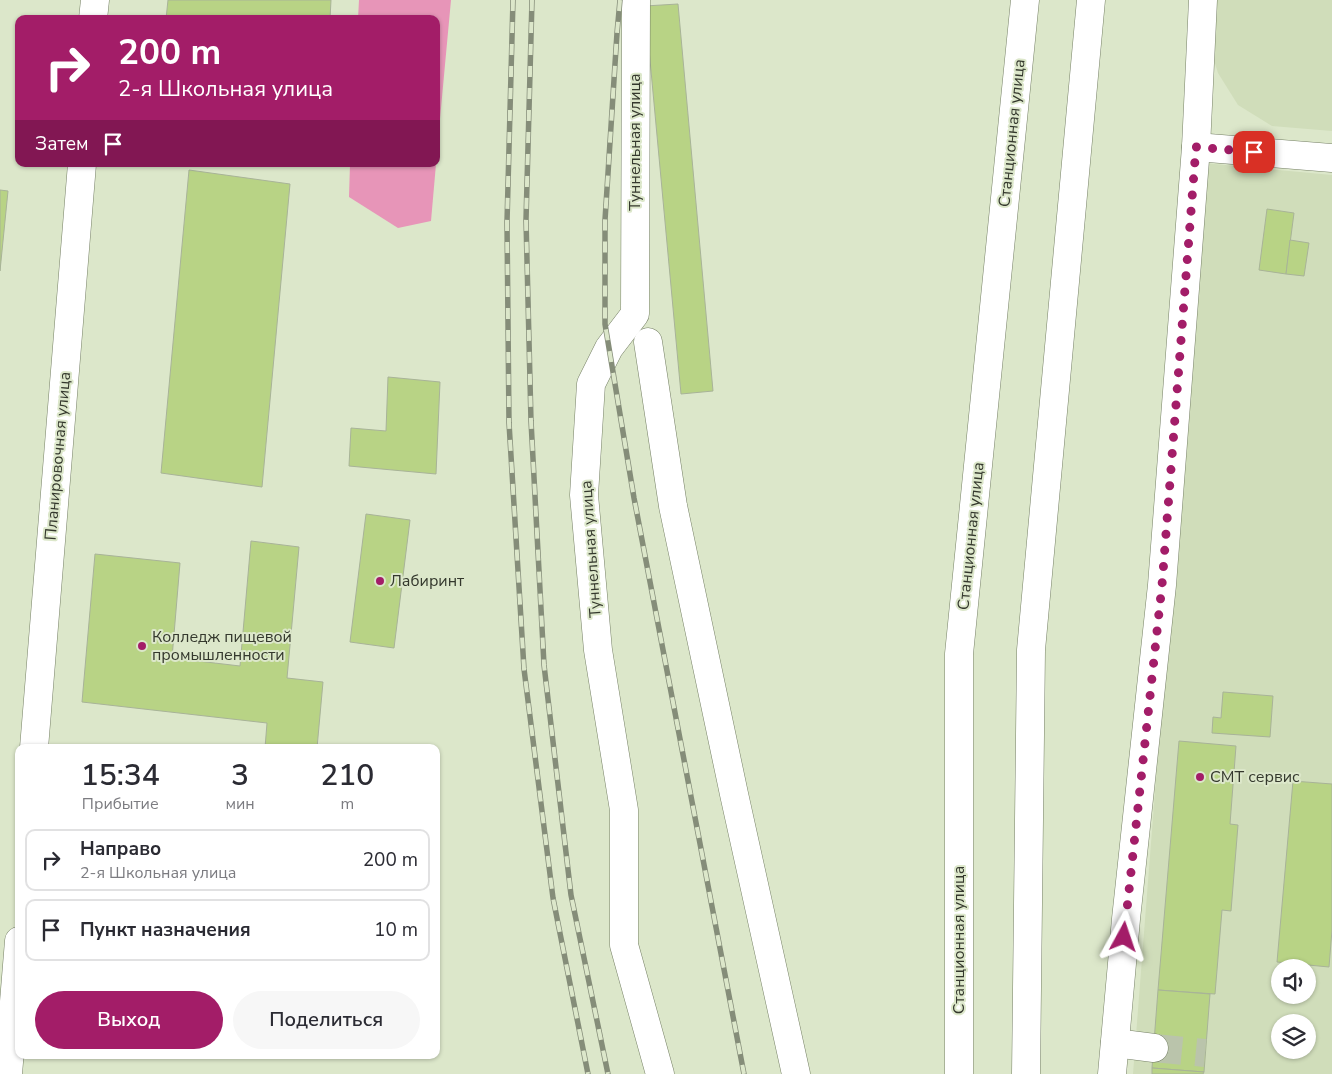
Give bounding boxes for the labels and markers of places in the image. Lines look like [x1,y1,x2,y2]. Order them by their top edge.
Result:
pin [1233,131,1275,173]
place label: Лабиринт [390,570,465,592]
marker: Лабиринт [374,575,386,587]
place label: Колледж пищевой промышленности [152,626,292,666]
marker: Колледж пищевой промышленности [136,640,148,652]
place label: СМТ сервис [1210,766,1300,788]
marker: СМТ сервис [1194,771,1206,783]

